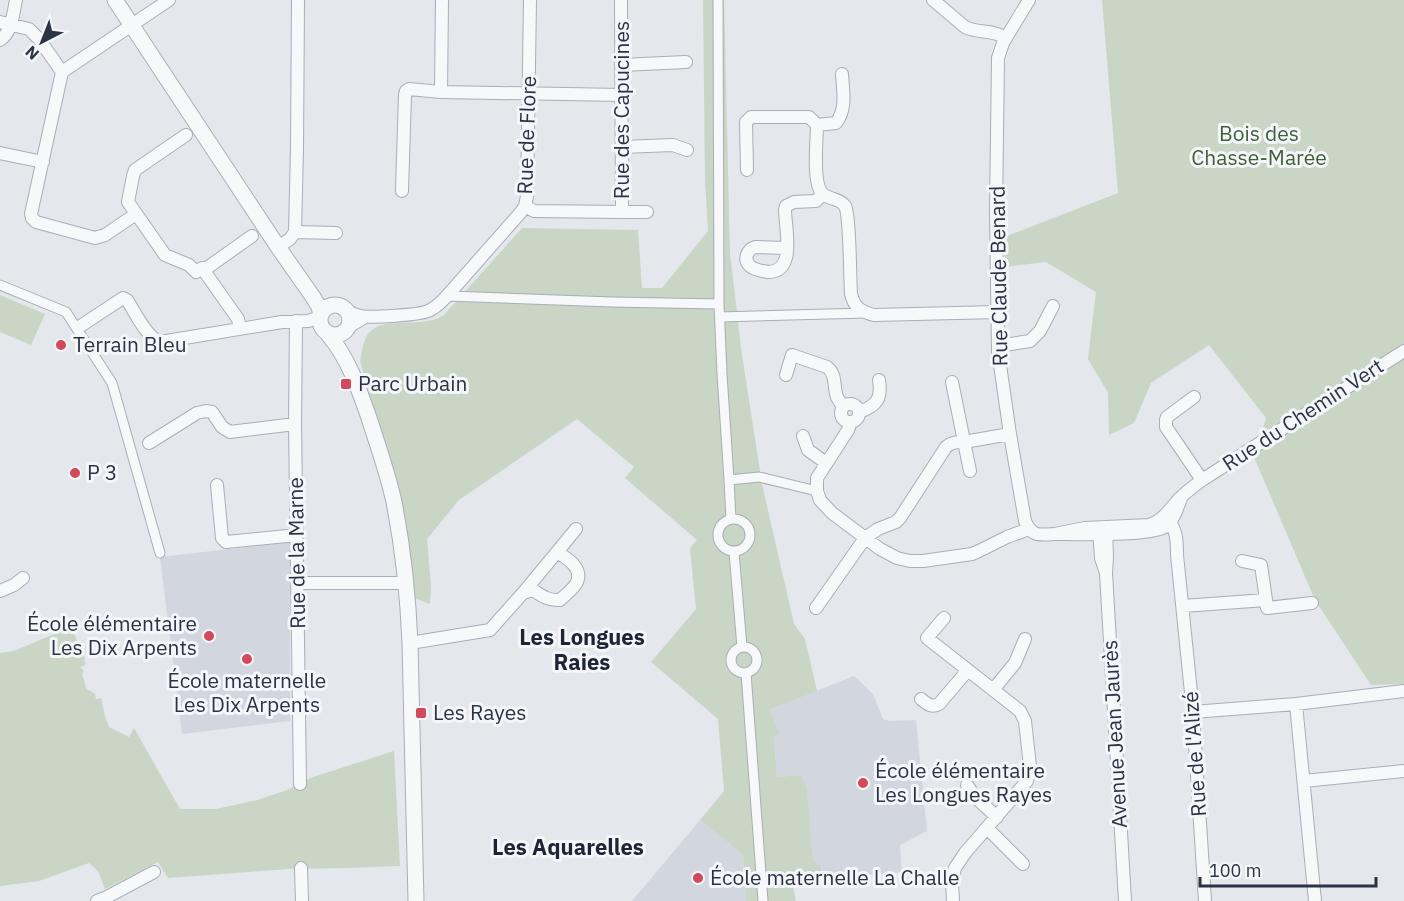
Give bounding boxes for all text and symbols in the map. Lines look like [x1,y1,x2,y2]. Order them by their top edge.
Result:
north arrow [12,12,72,72]
street label: Rue des Capucines [607,21,635,199]
text: N [21,42,43,64]
street label: Rue de Flore [510,75,542,195]
park label: Bois des Chasse-Marée [1191,119,1327,171]
street label: Rue Claude Benard [982,186,1014,367]
place label: Terrain Bleu [73,330,187,358]
marker: Terrain Bleu [54,338,68,352]
street label: Rue du Chemin Vert [1217,352,1388,477]
place label: Parc Urbain [358,369,467,397]
marker: Parc Urbain [339,377,353,391]
place label: P 3 [87,458,117,486]
marker: P 3 [68,466,82,480]
street label: Rue de la Marne [281,477,311,629]
place label: École élémentaire Les Dix Arpents [27,609,197,661]
district label: Les Longues Raies [519,622,645,676]
marker: École élémentaire Les Dix Arpents [202,629,216,643]
street label: Avenue Jean Jaurès [1095,639,1133,829]
marker: École maternelle Les Dix Arpents [240,652,254,666]
place label: École maternelle Les Dix Arpents [168,666,326,718]
street label: Rue de l'Alizé [1176,690,1212,818]
place label: Les Rayes [433,698,527,726]
marker: Les Rayes [414,706,428,720]
place label: École élémentaire Les Longues Rayes [875,756,1052,808]
marker: École élémentaire Les Longues Rayes [856,776,870,790]
district label: Les Aquarelles [492,832,644,861]
scale bar [1200,850,1376,888]
text: 100 m [1209,859,1261,882]
place label: École maternelle La Challe [710,863,959,891]
marker: École maternelle La Challe [691,871,705,885]

